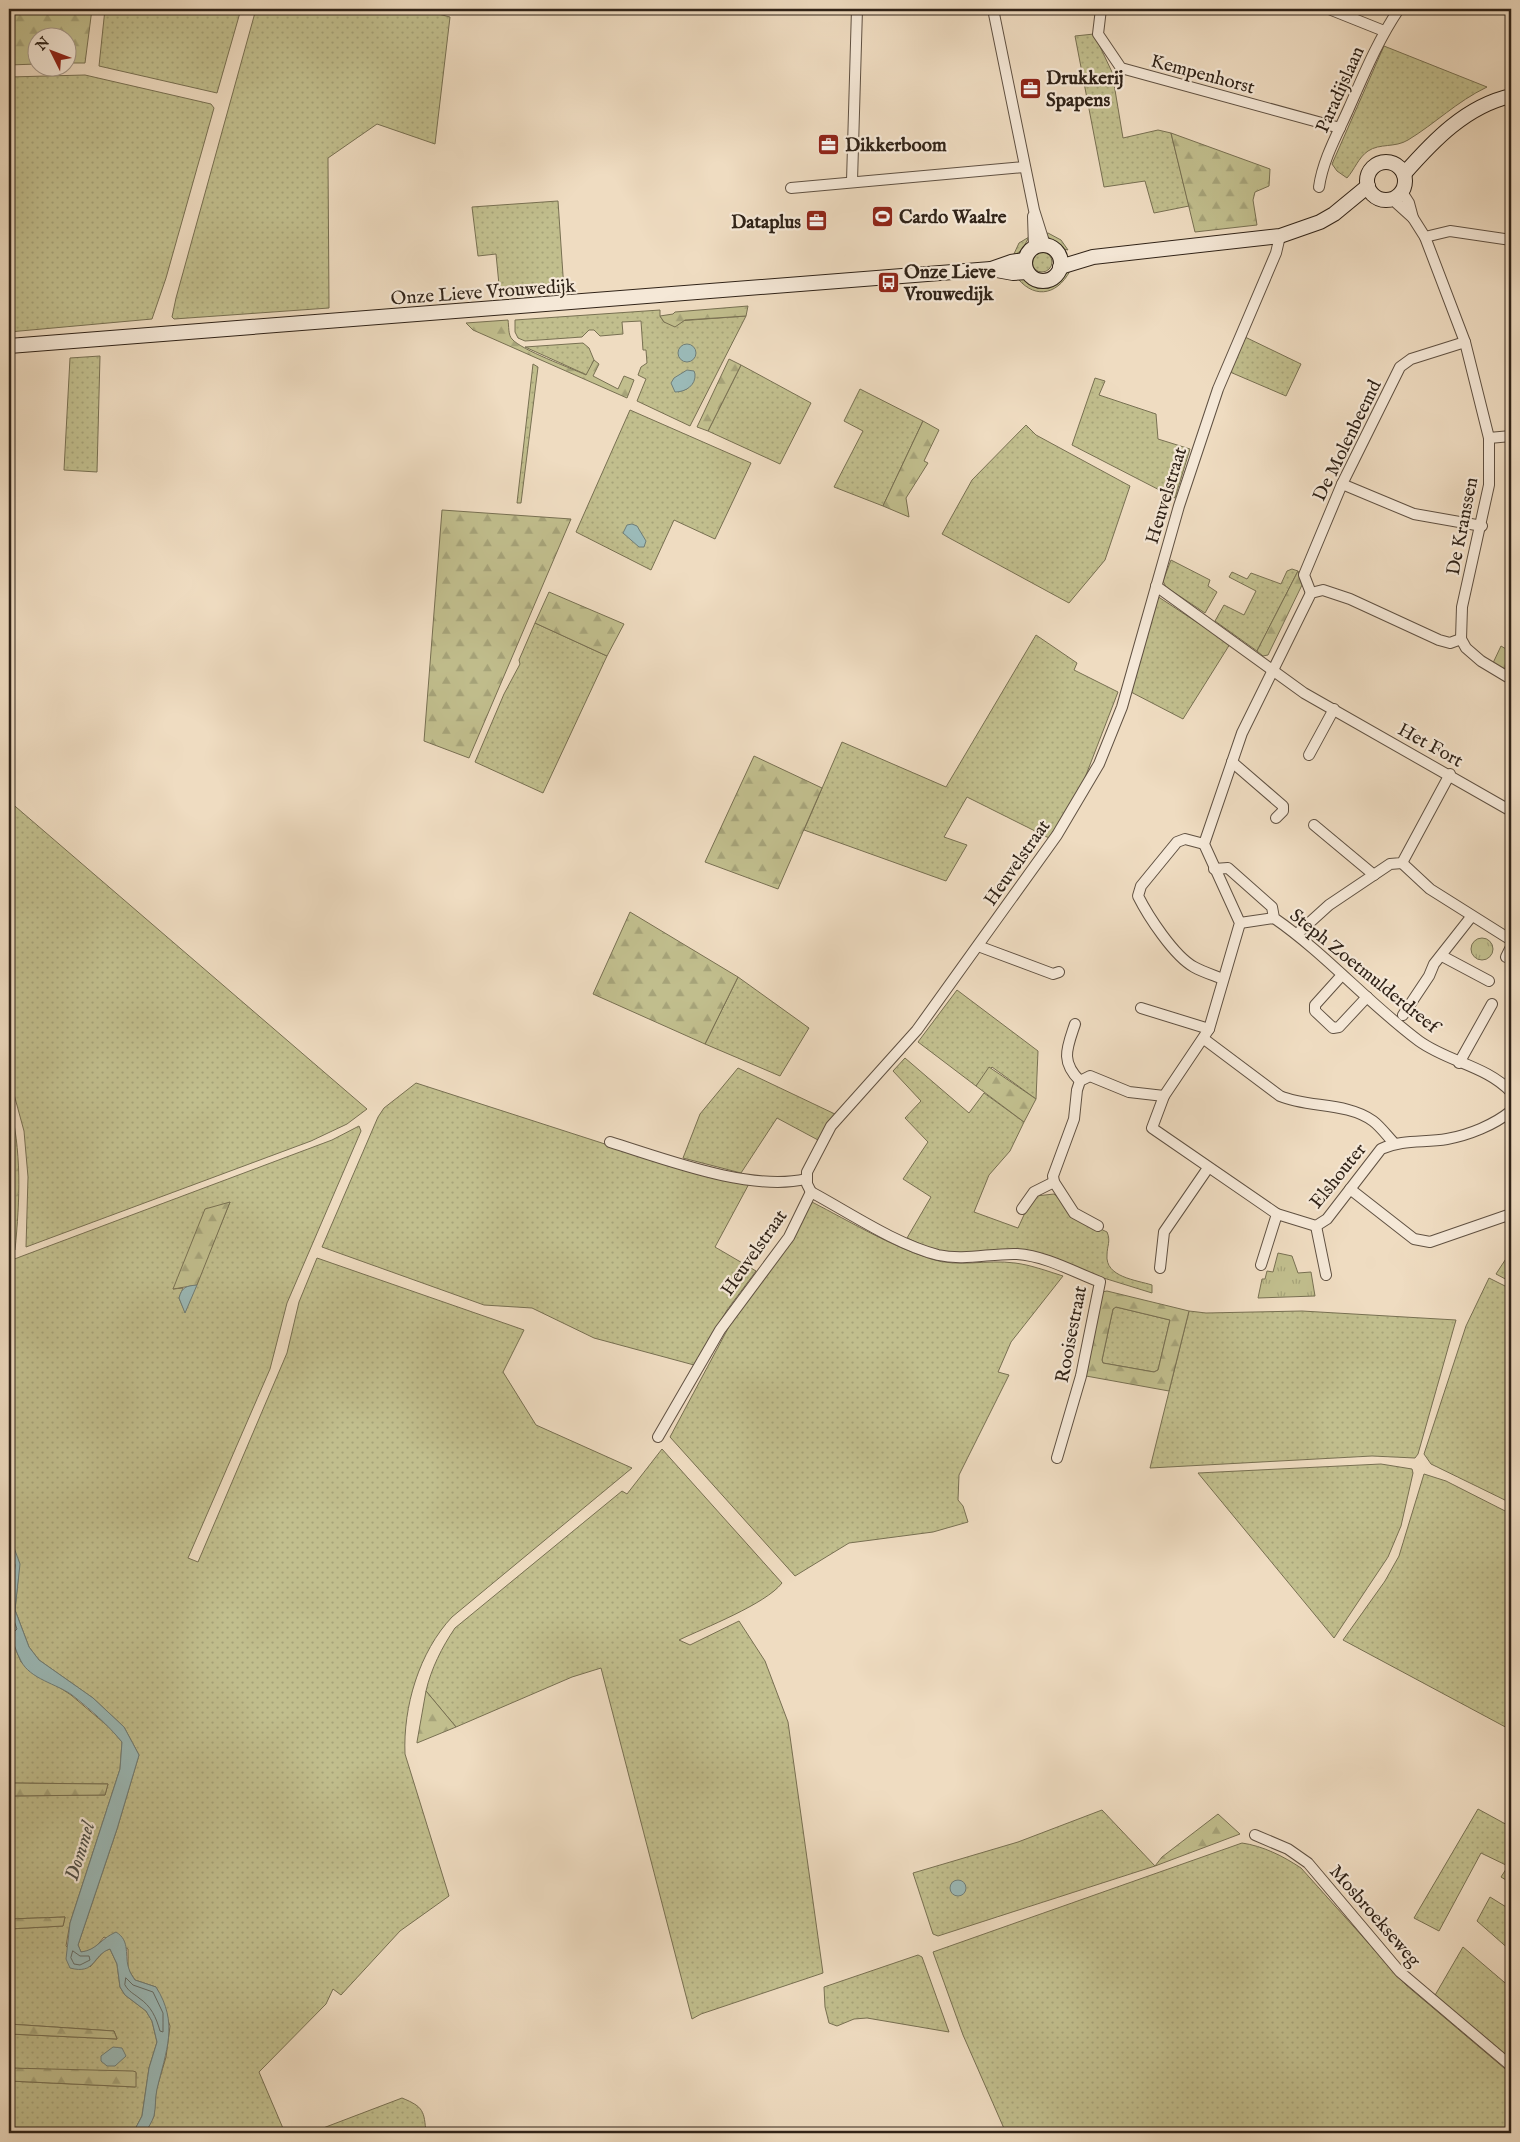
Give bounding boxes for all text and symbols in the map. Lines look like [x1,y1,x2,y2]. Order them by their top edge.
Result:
north arrow [28,28,78,78]
text: N [32,33,54,55]
street label: Paradijslaan [1311,43,1371,137]
street label: Kempenhorst [1148,50,1258,100]
place label: Drukkerij Spapens [1046,67,1124,113]
office icon: Drukkerij Spapens [1018,76,1042,100]
office icon: Dikkerboom [817,132,841,156]
place label: Dikkerboom [845,134,947,158]
sports icon: Cardo Waalre [871,204,895,228]
place label: Cardo Waalre [899,206,1007,230]
office icon: Dataplus [805,209,829,233]
place label: Dataplus [731,211,801,235]
place label: Onze Lieve Vrouwedijk [903,261,996,307]
bus stop icon: Onze Lieve Vrouwedijk [876,270,900,294]
street label: Onze Lieve Vrouwedijk [390,275,577,311]
street label: De Molenbeemd [1308,375,1388,506]
street label: Heuvelstraat [1141,444,1193,547]
street label: De Kranssen [1442,475,1484,577]
street label: Het Fort [1393,718,1467,774]
street label: Heuvelstraat [979,815,1056,911]
street label: Steph Zoetmulderdreef [1284,904,1446,1041]
street label: Elshouter [1305,1139,1372,1214]
street label: Heuvelstraat [716,1205,793,1301]
street label: Rooisestraat [1051,1283,1093,1385]
water label: Dommel [60,1817,102,1884]
street label: Mosbroekseweg [1324,1860,1426,1973]

